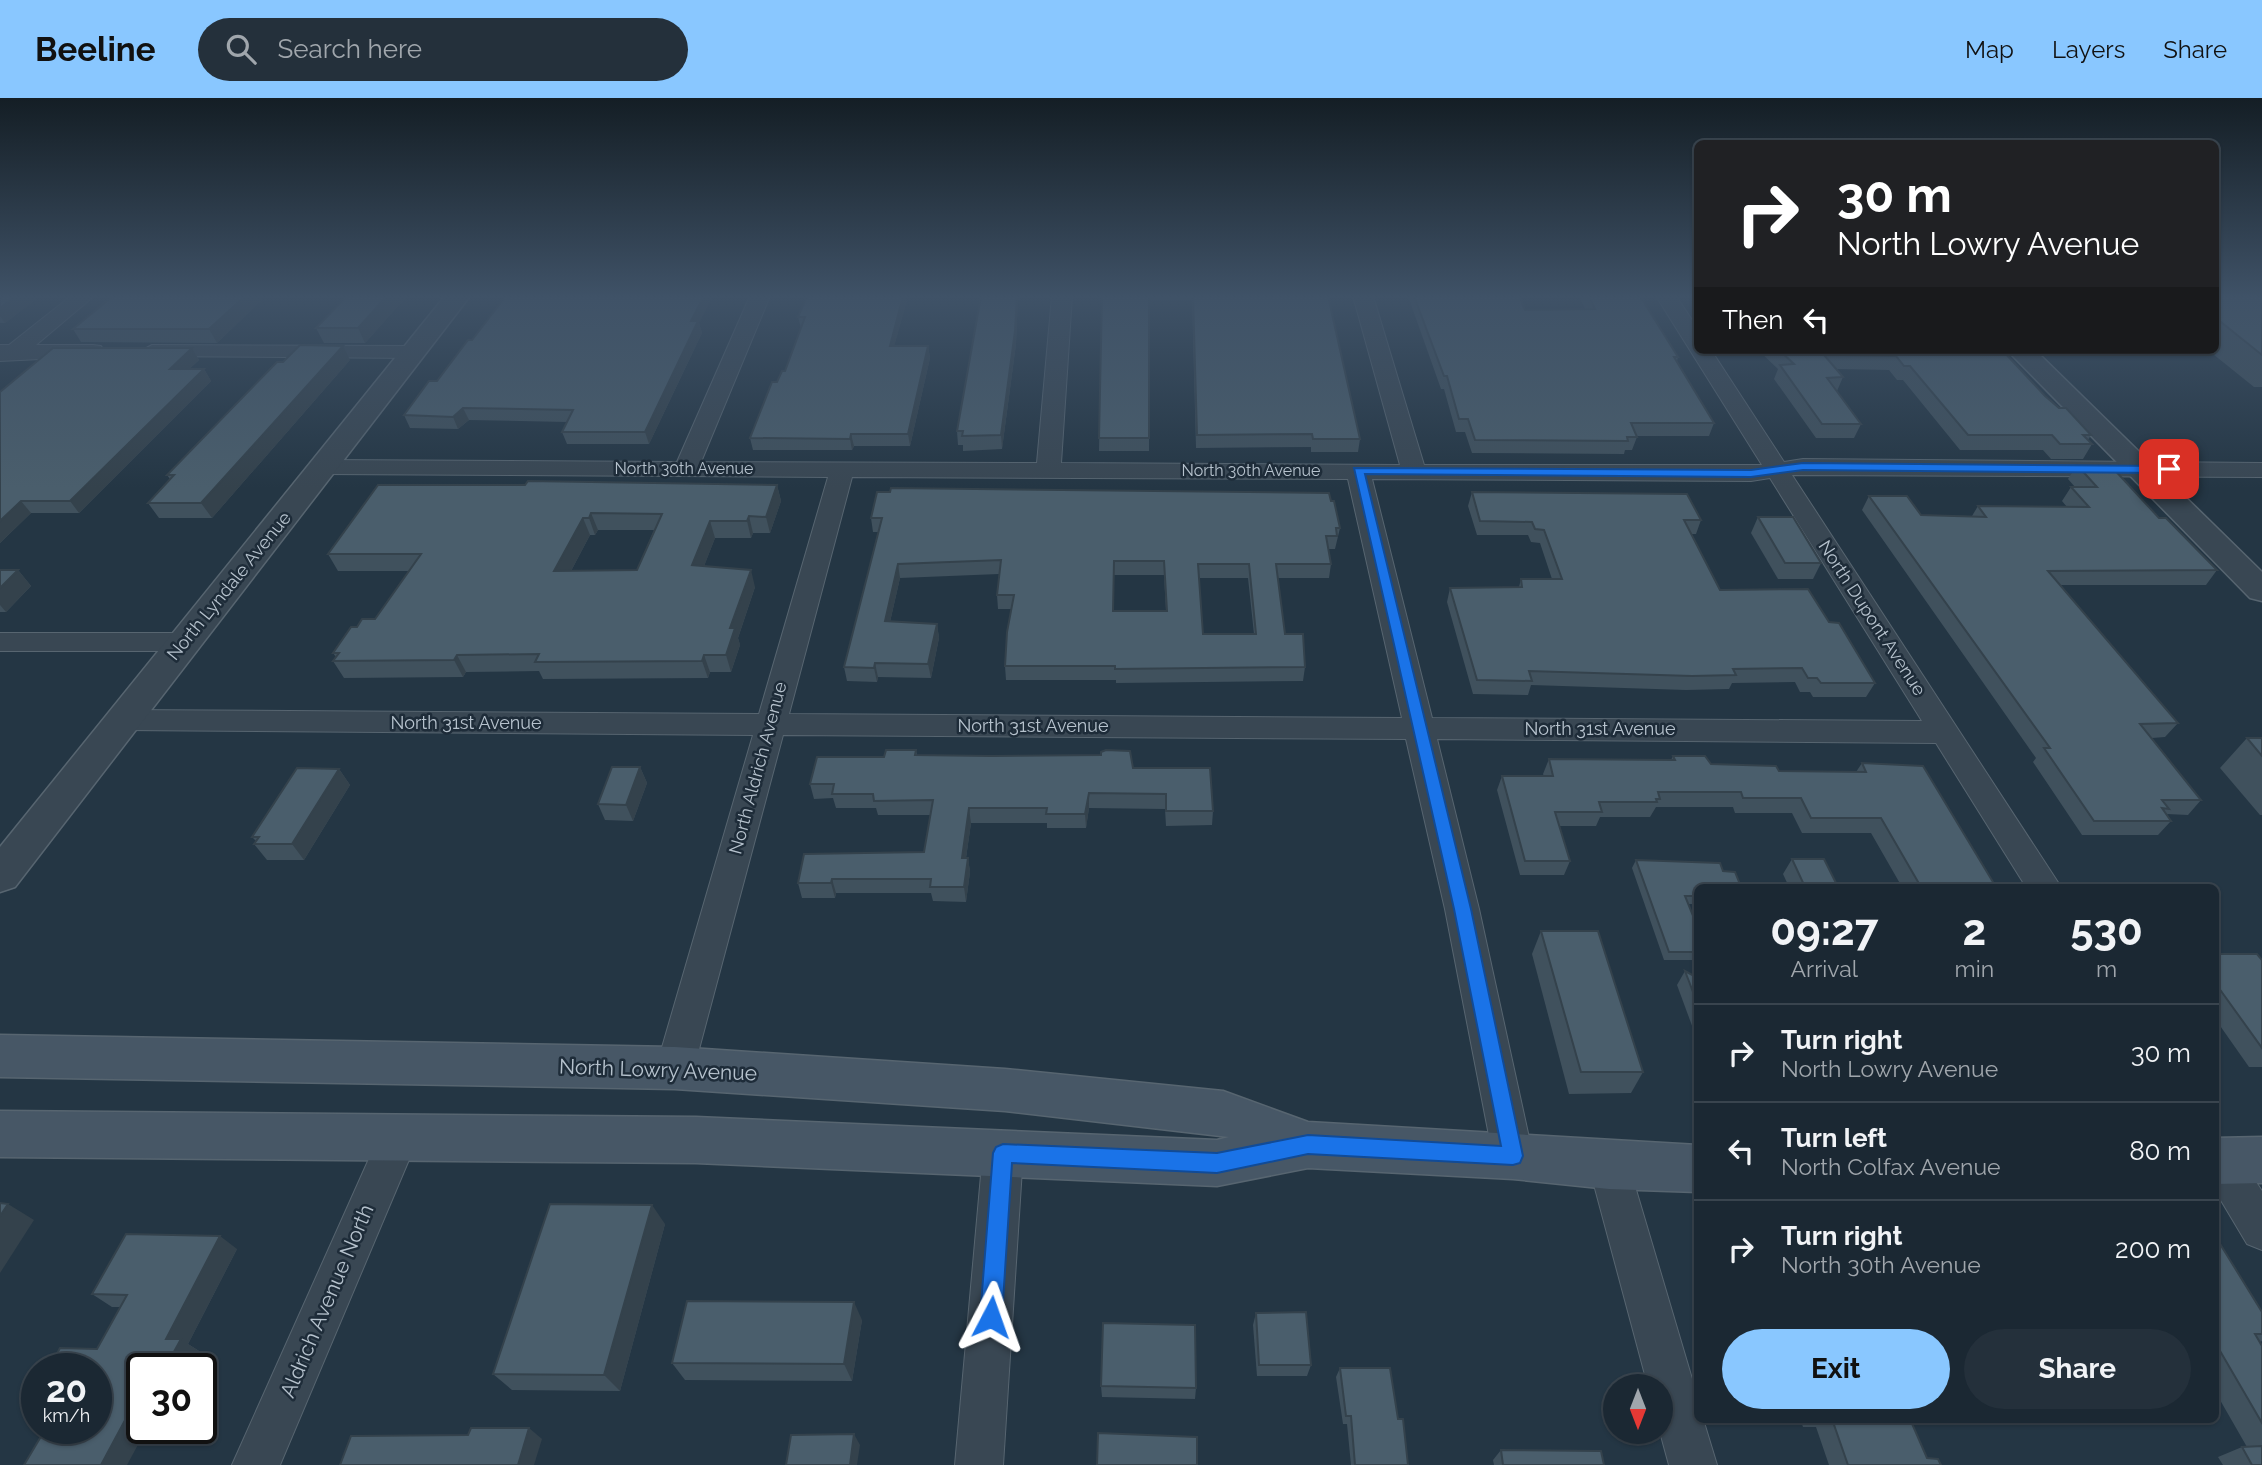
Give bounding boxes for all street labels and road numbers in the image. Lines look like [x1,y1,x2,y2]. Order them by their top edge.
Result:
street label: North 30th Avenue [615,459,753,478]
street label: North 30th Avenue [1182,461,1320,480]
street label: North Lyndale Avenue [162,507,295,664]
street label: North Dupont Avenue [1814,536,1931,700]
street label: North Aldrich Avenue [724,679,791,856]
street label: North 31st Avenue [390,712,542,733]
street label: North 31st Avenue [957,715,1109,736]
street label: North 31st Avenue [1524,718,1676,739]
street label: North Lowry Avenue [558,1054,758,1085]
street label: Aldrich Avenue North [274,1200,379,1401]

